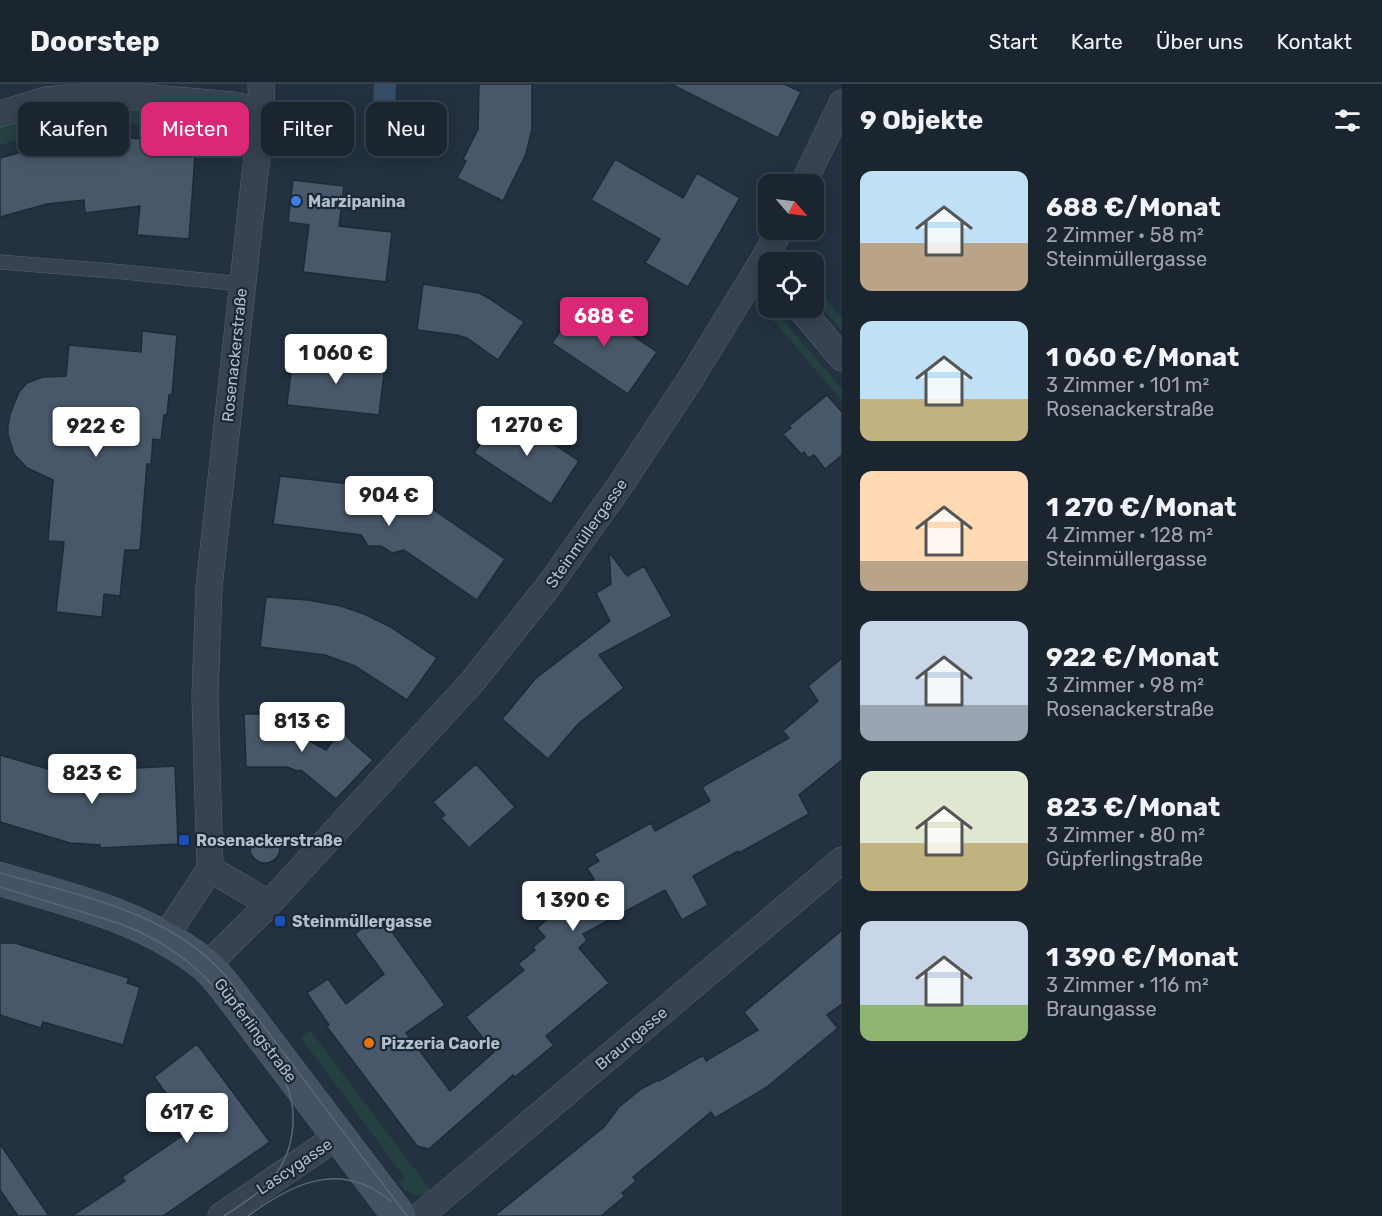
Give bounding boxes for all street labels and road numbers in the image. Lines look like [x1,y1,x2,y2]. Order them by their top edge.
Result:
street label: Rosenackerstraße [218,287,251,423]
street label: Steinmüllergasse [542,475,631,592]
street label: Güpferlingstraße [210,974,301,1086]
street label: Braungasse [591,1003,671,1074]
street label: Lascygasse [253,1134,336,1199]

